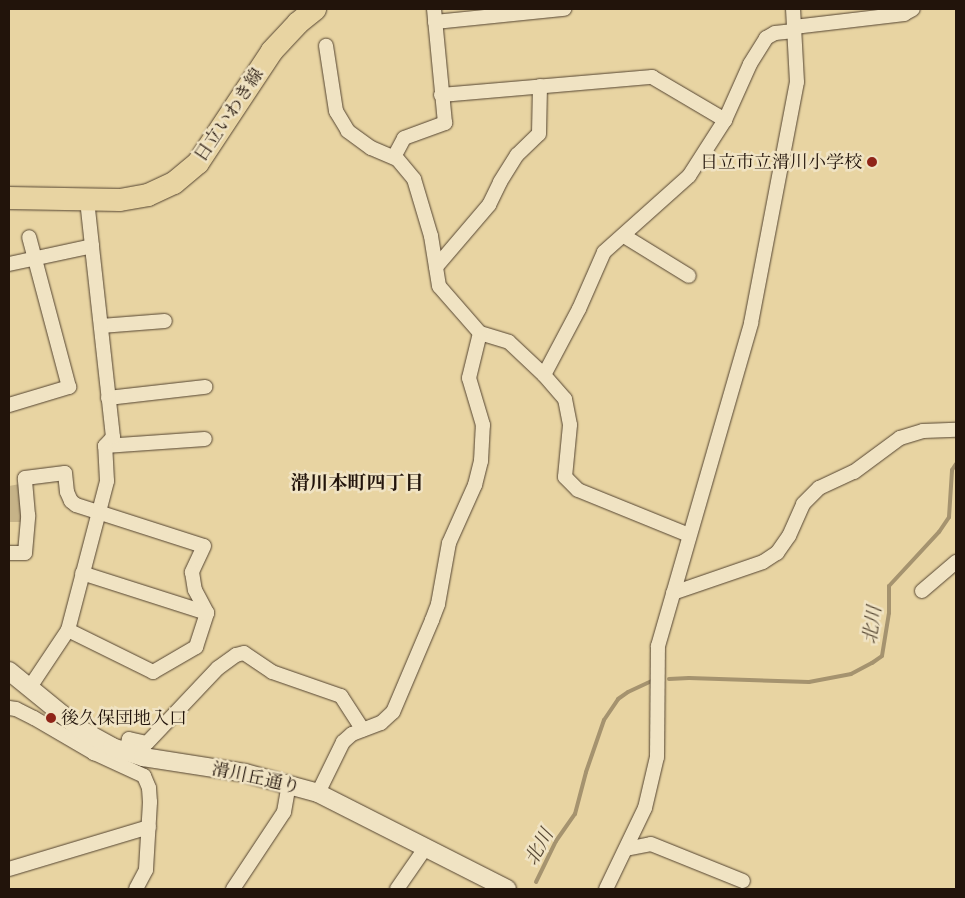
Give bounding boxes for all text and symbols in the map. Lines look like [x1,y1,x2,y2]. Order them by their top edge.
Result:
street label: 日立いわき線 [190,64,268,166]
place label: 日立市立滑川小学校 [700,151,862,173]
marker: 日立市立滑川小学校 [866,156,878,168]
district label: 滑川本町四丁目 [291,472,423,494]
water label: 北川 [858,605,886,645]
place label: 後久保団地入口 [61,707,187,729]
marker: 後久保団地入口 [45,712,57,724]
street label: 滑川丘通り [210,758,302,798]
water label: 北川 [520,825,558,869]

